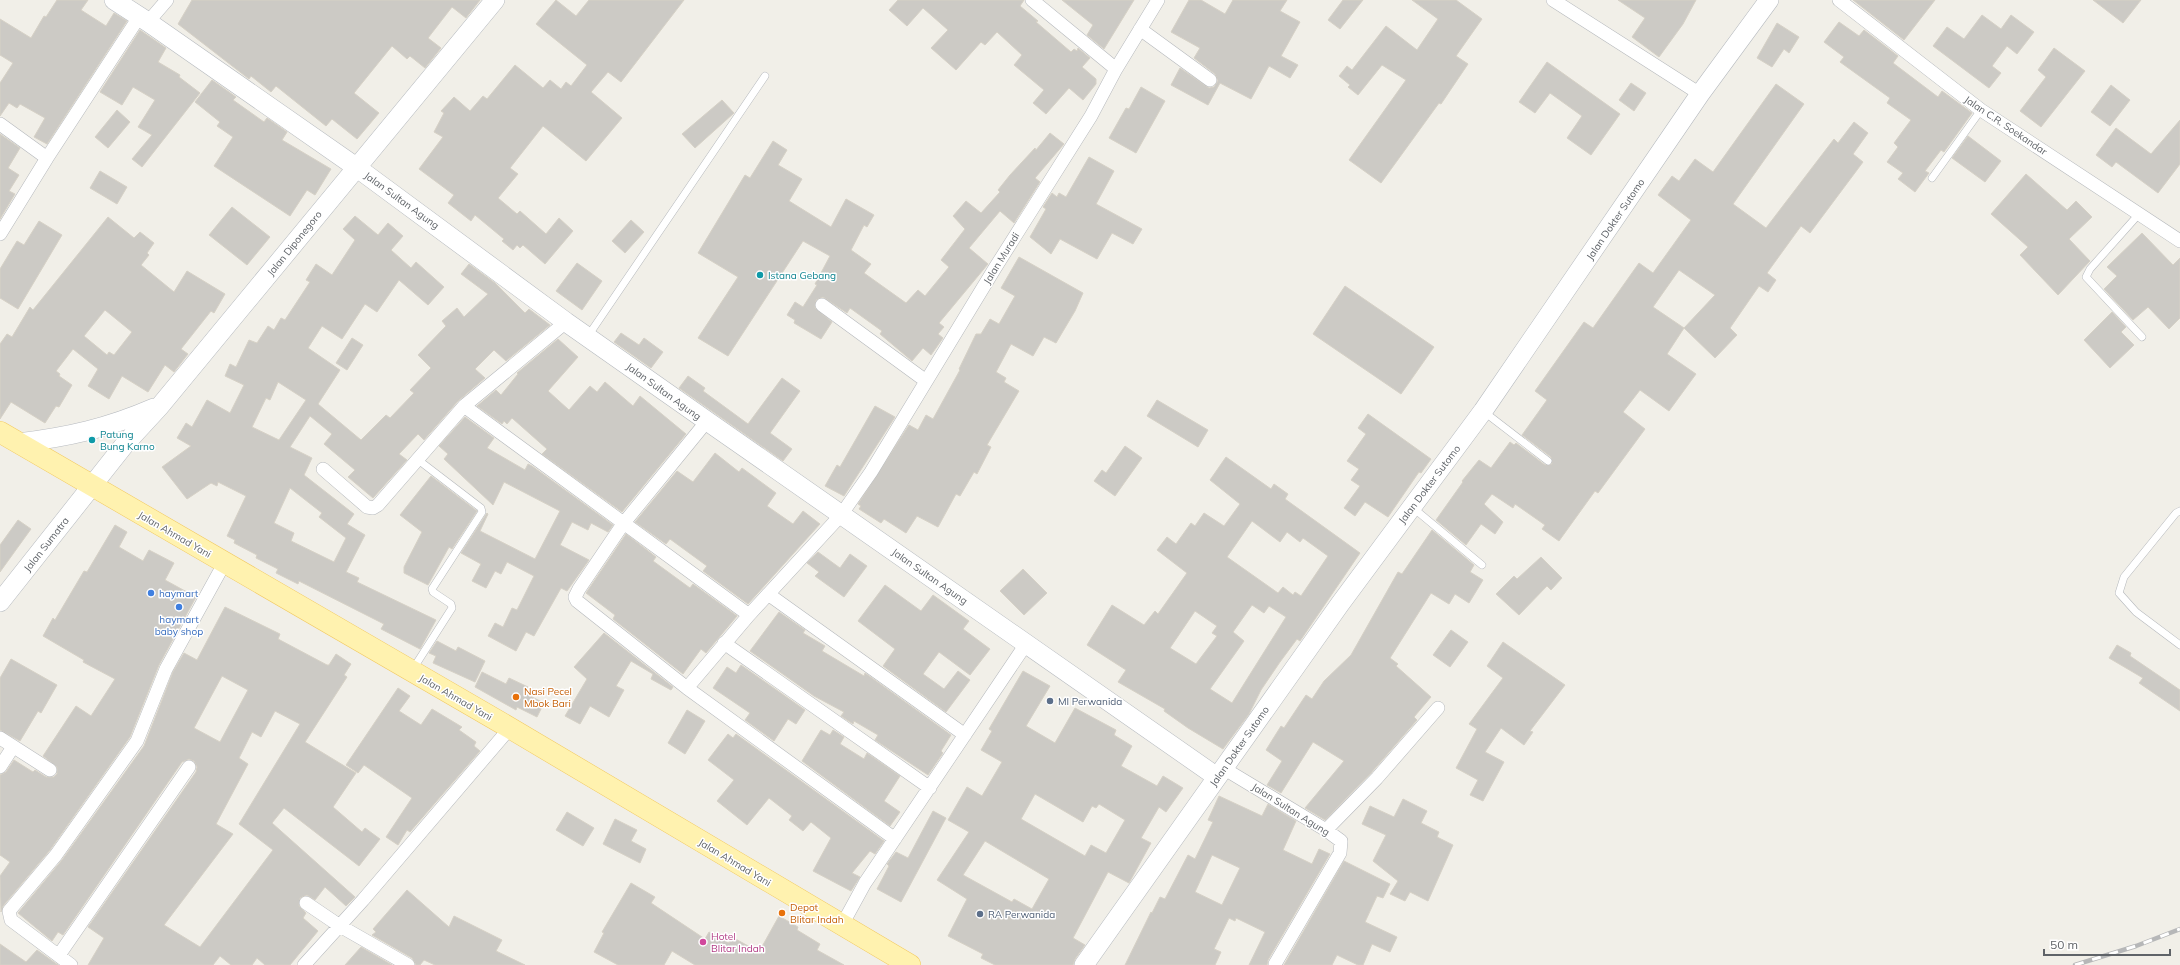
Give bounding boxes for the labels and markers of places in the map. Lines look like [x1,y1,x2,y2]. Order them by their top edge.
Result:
place label: Istana Gebang [768,269,836,282]
marker: Istana Gebang [755,270,765,280]
place label: Patung Bung Karno [100,428,155,453]
marker: Patung Bung Karno [87,435,97,445]
place label: haymart [159,587,199,600]
marker: haymart [146,588,156,598]
marker: haymart baby shop [174,602,184,612]
place label: haymart baby shop [155,613,203,638]
place label: Nasi Pecel Mbok Bari [524,685,572,710]
marker: Nasi Pecel Mbok Bari [511,692,521,702]
place label: MI Perwanida [1058,695,1122,708]
marker: MI Perwanida [1045,696,1055,706]
place label: Depot Blitar Indah [790,901,844,926]
marker: Depot Blitar Indah [777,908,787,918]
place label: RA Perwanida [988,908,1055,921]
marker: RA Perwanida [975,909,985,919]
place label: Hotel Blitar Indah [711,930,765,955]
marker: Hotel Blitar Indah [698,937,708,947]

